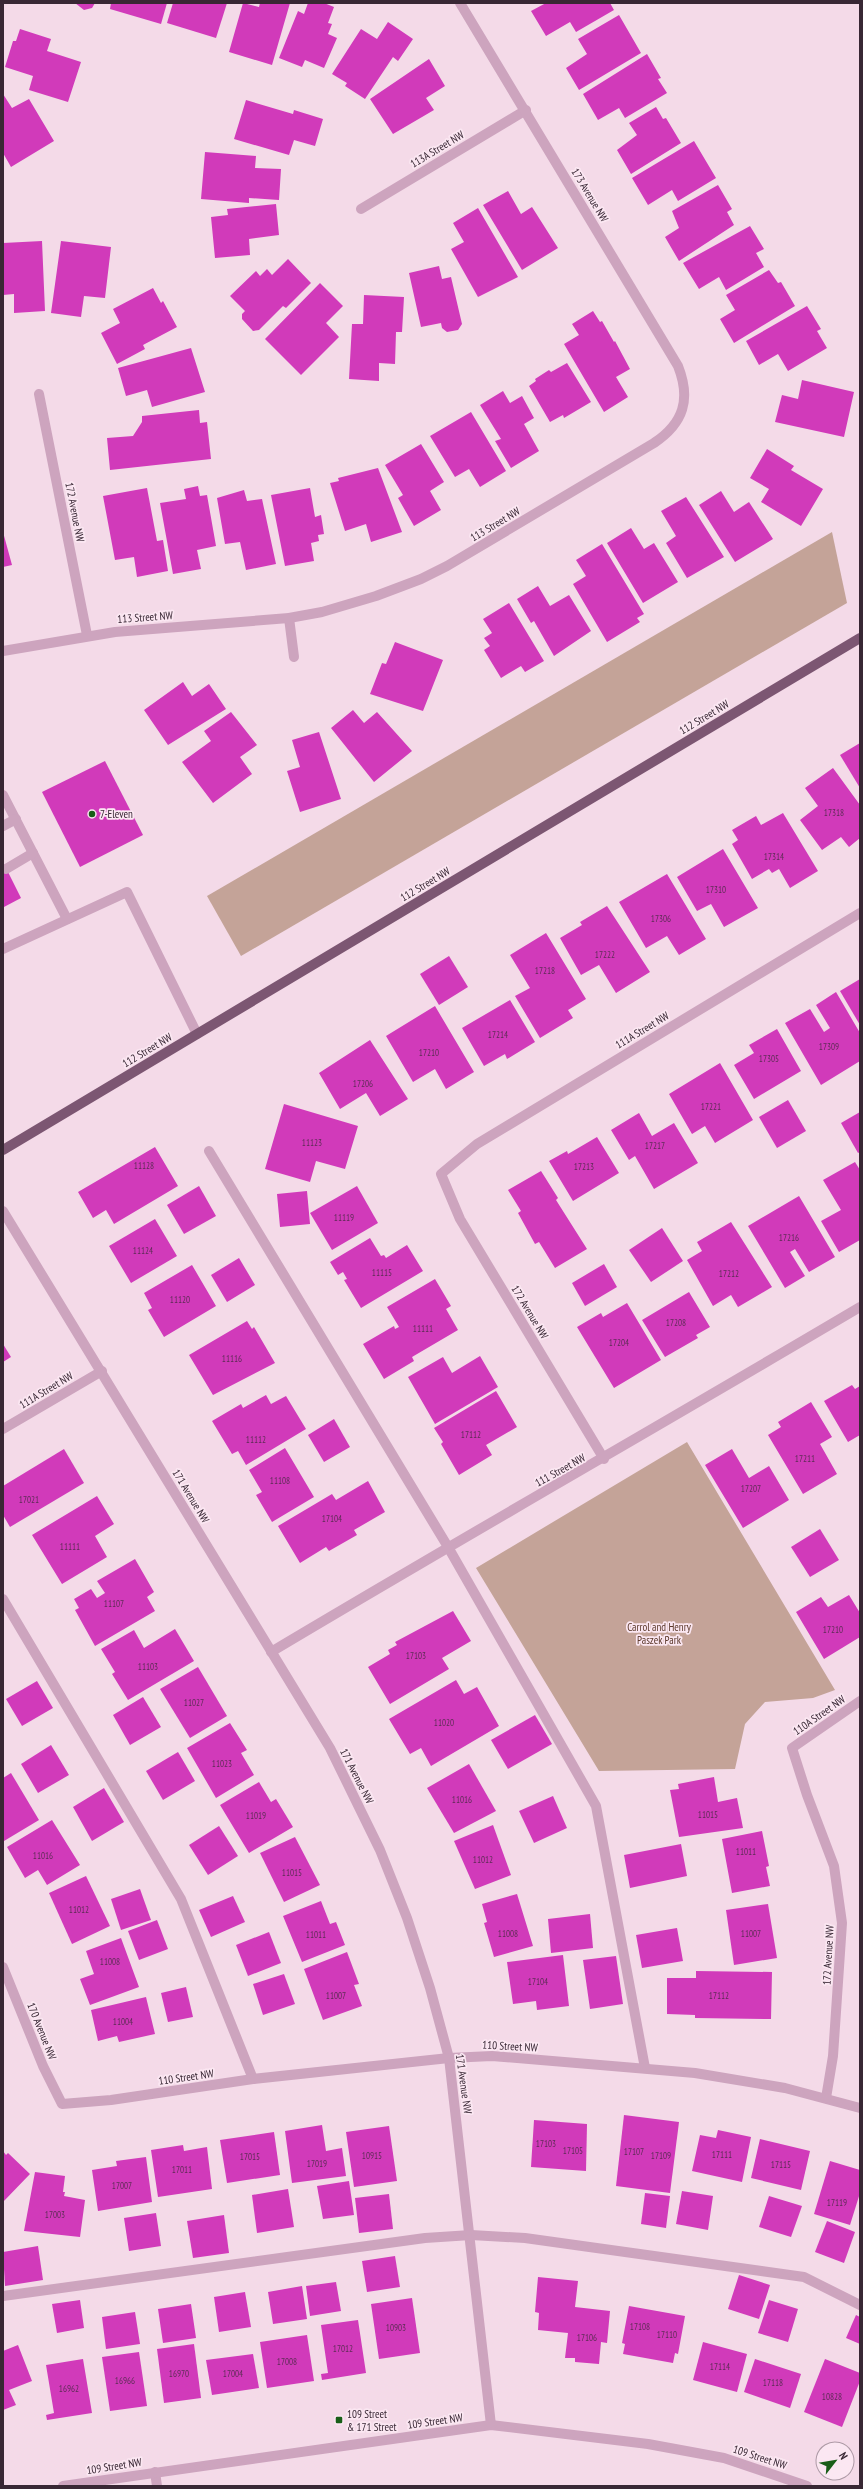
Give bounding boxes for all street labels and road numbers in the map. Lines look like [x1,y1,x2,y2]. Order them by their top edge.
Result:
street label: 113A Street NW [407,127,467,171]
street label: 173 Avenue NW [568,166,612,225]
street label: 172 Avenue NW [62,481,88,544]
street label: 113 Street NW [468,503,523,544]
street label: 113 Street NW [117,608,174,626]
street label: 112 Street NW [677,696,732,737]
street label: 112 Street NW [398,863,453,904]
street label: 111A Street NW [612,1008,672,1052]
street label: 112 Street NW [120,1029,175,1070]
street label: 172 Avenue NW [508,1283,552,1342]
street label: 111A Street NW [16,1368,76,1412]
street label: 111 Street NW [532,1450,588,1490]
street label: 171 Avenue NW [169,1467,213,1526]
street label: 110A Street NW [790,1692,848,1738]
street label: 171 Avenue NW [337,1746,377,1807]
street label: 172 Avenue NW [819,1924,837,1986]
street label: 170 Avenue NW [24,2000,60,2062]
street label: 110 Street NW [482,2038,539,2054]
street label: 171 Avenue NW [453,2053,475,2115]
street label: 110 Street NW [157,2066,215,2088]
street label: 109 Street NW [406,2410,464,2432]
street label: 109 Street NW [731,2442,789,2472]
street label: 109 Street NW [85,2455,143,2477]

